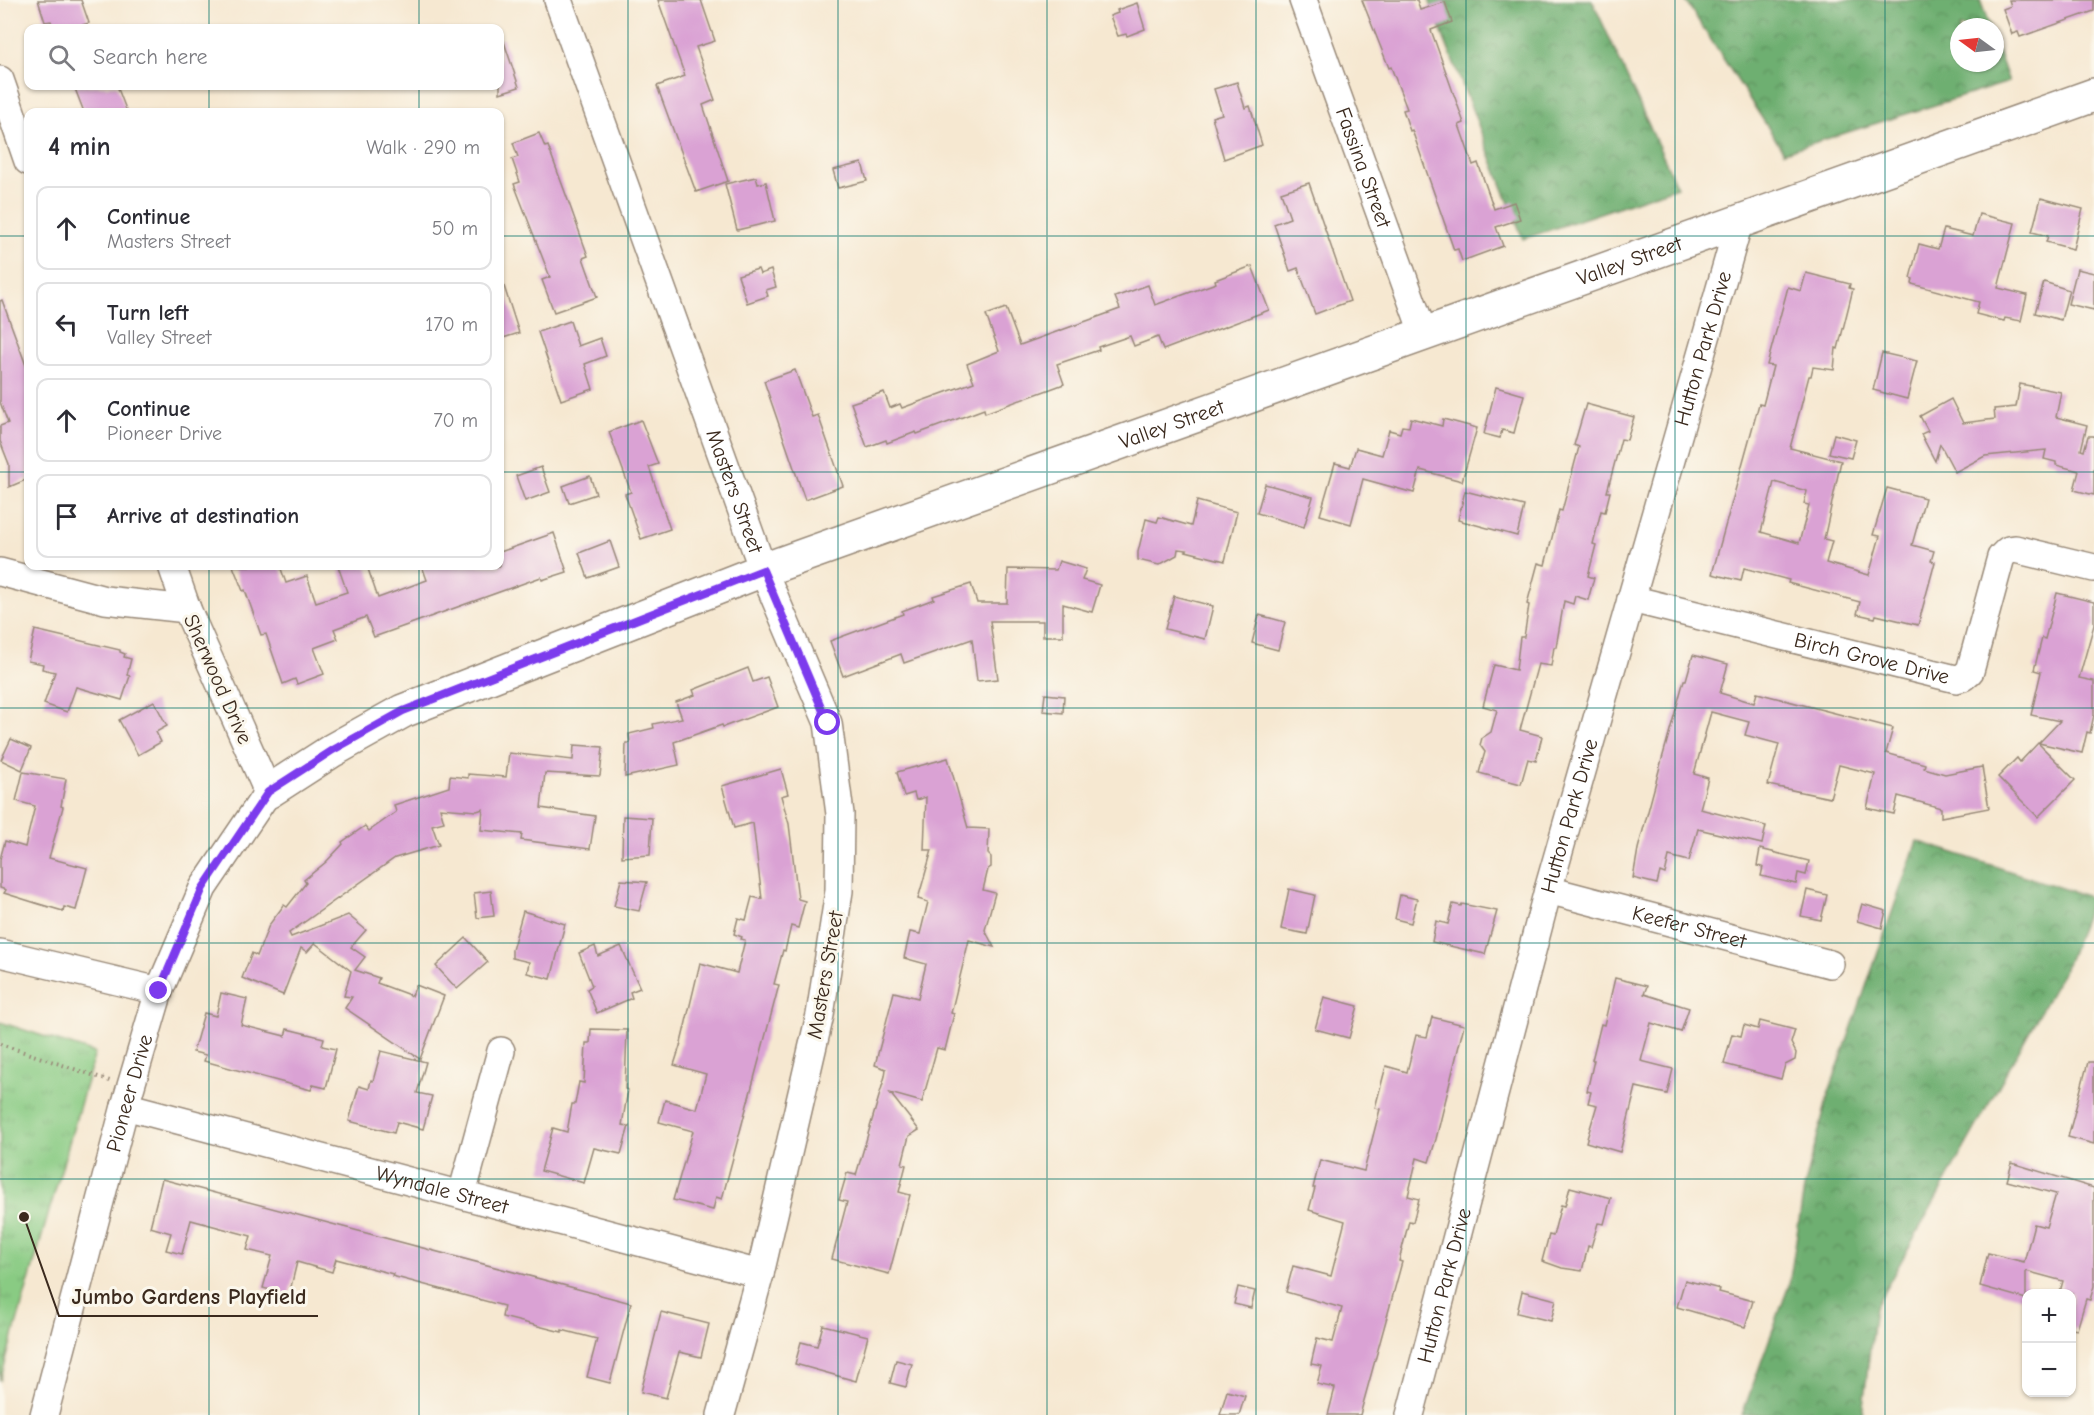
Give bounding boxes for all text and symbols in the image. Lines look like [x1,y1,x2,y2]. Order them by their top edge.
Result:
north arrow [1950,18,2004,72]
search box [24,24,504,90]
icon: search [45,41,78,74]
text: Search here [93,44,208,70]
street label: Fassina Street [1331,104,1397,232]
text: 4 min [48,132,111,162]
text: Walk · 290 m [366,136,480,159]
text: Continue [107,204,190,230]
icon: ahead [50,212,83,245]
text: 50 m [432,217,478,240]
text: Masters Street [107,230,231,253]
street label: Valley Street [1574,231,1686,291]
street label: Hutton Park Drive [1669,269,1736,429]
text: Turn left [107,300,189,326]
icon: left [50,308,83,341]
text: 170 m [425,313,478,336]
text: Valley Street [107,326,211,349]
street label: Valley Street [1116,394,1228,454]
text: Continue [107,396,190,422]
icon: ahead [50,404,83,437]
text: 70 m [433,409,478,432]
text: Pioneer Drive [107,422,222,445]
street label: Masters Street [701,426,768,557]
icon: arrive [50,500,83,533]
text: Arrive at destination [107,503,299,529]
street label: Sherwood Drive [179,610,257,748]
street label: Birch Grove Drive [1792,628,1952,689]
route start [814,709,840,735]
street label: Hutton Park Drive [1536,736,1603,896]
street label: Keefer Street [1630,901,1750,954]
street label: Masters Street [802,908,848,1041]
route end [145,977,171,1003]
street label: Pioneer Drive [101,1032,157,1154]
street label: Wyndale Street [373,1161,512,1219]
street label: Hutton Park Drive [1412,1205,1476,1366]
callout: Jumbo Gardens Playfield [59,1276,318,1316]
text: Jumbo Gardens Playfield [72,1284,306,1310]
map controls [2022,1289,2076,1397]
button: + [2022,1289,2076,1343]
button: − [2022,1343,2076,1397]

